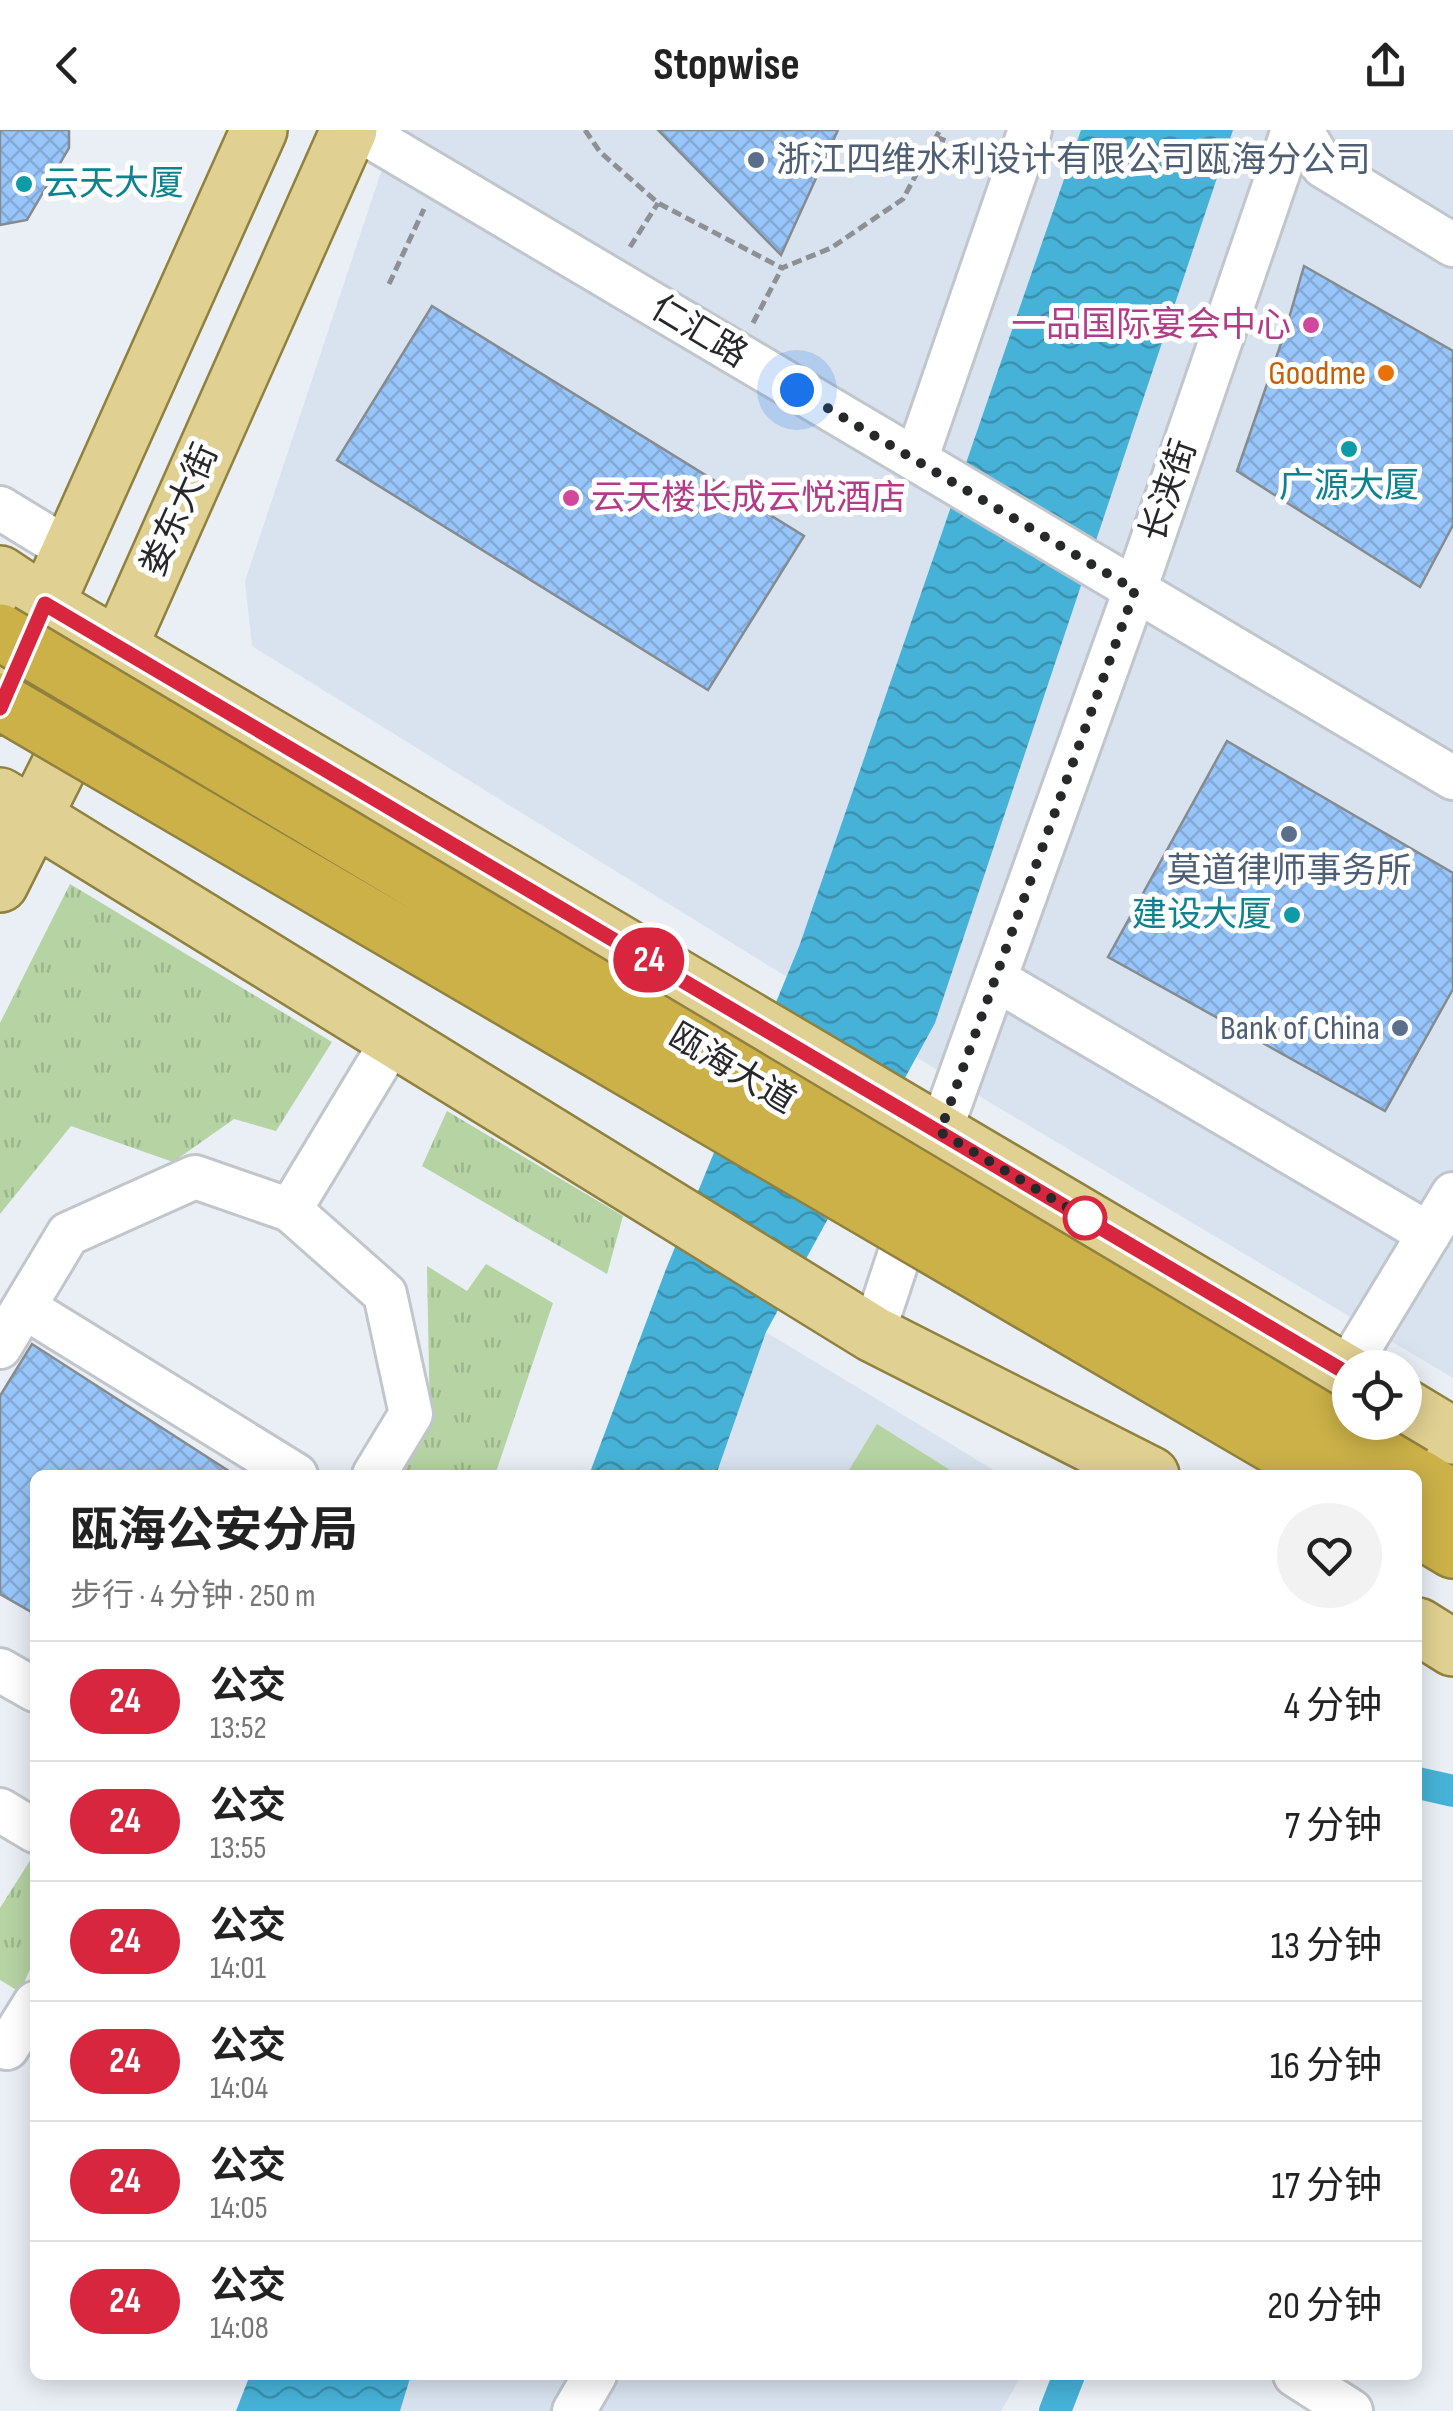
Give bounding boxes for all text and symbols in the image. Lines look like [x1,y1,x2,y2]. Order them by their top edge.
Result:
icon: back [40,38,95,93]
text: Stopwise [653,38,800,93]
icon: share [1358,38,1413,93]
place label: 浙江四维水利设计有限公司瓯海分公司 [776,139,1371,182]
marker: 浙江四维水利设计有限公司瓯海分公司 [745,149,767,171]
place label: 云天大厦 [44,163,184,206]
marker: 云天大厦 [13,173,35,195]
street label: 仁汇路 [643,287,755,377]
place label: 一品国际宴会中心 [1011,304,1291,347]
marker: 一品国际宴会中心 [1300,314,1322,336]
place label: Goodme [1268,352,1366,395]
marker: Goodme [1375,362,1397,384]
your location [772,365,822,415]
street label: 长浃街 [1132,434,1206,548]
street label: 娄东大街 [132,437,228,583]
marker: 广源大厦 [1338,438,1360,460]
place label: 广源大厦 [1279,465,1419,508]
place label: 云天楼长成云悦酒店 [591,477,906,520]
marker: 云天楼长成云悦酒店 [560,487,582,509]
marker: 莫道律师事务所 [1278,823,1300,845]
place label: 莫道律师事务所 [1166,850,1412,893]
place label: 建设大厦 [1132,894,1272,937]
marker: 建设大厦 [1281,904,1303,926]
line badge: 24 [604,928,694,992]
text: 24 [633,939,665,982]
place label: Bank of China [1220,1007,1380,1050]
street label: 瓯海大道 [661,1015,803,1123]
marker: Bank of China [1389,1017,1411,1039]
unlabelled marker [1064,1197,1106,1239]
map controls [1332,1350,1422,1440]
button: locate [1332,1350,1422,1440]
text: 瓯海公安分局 [70,1503,358,1560]
button: heart [1277,1503,1382,1608]
text: 步行 · 4 分钟 · 250 m [70,1577,315,1616]
text: 公交 [210,1664,286,1709]
text: 24 [109,1680,141,1723]
text: 4 分钟 [1284,1684,1382,1729]
text: 13:52 [210,1709,267,1748]
text: 公交 [210,1784,286,1829]
text: 24 [109,1800,141,1843]
text: 7 分钟 [1285,1804,1382,1849]
text: 13:55 [210,1829,266,1868]
text: 公交 [210,1904,286,1949]
text: 24 [109,1920,141,1963]
text: 13 分钟 [1271,1924,1382,1969]
text: 14:01 [210,1949,266,1988]
text: 公交 [210,2024,286,2069]
text: 24 [109,2040,141,2083]
text: 16 分钟 [1270,2044,1382,2089]
text: 14:04 [210,2069,268,2108]
text: 公交 [210,2144,286,2189]
text: 24 [109,2160,141,2203]
text: 17 分钟 [1272,2164,1382,2209]
text: 14:05 [210,2189,268,2228]
text: 公交 [210,2264,286,2309]
text: 24 [109,2280,141,2323]
text: 20 分钟 [1267,2284,1382,2329]
text: 14:08 [210,2309,269,2348]

